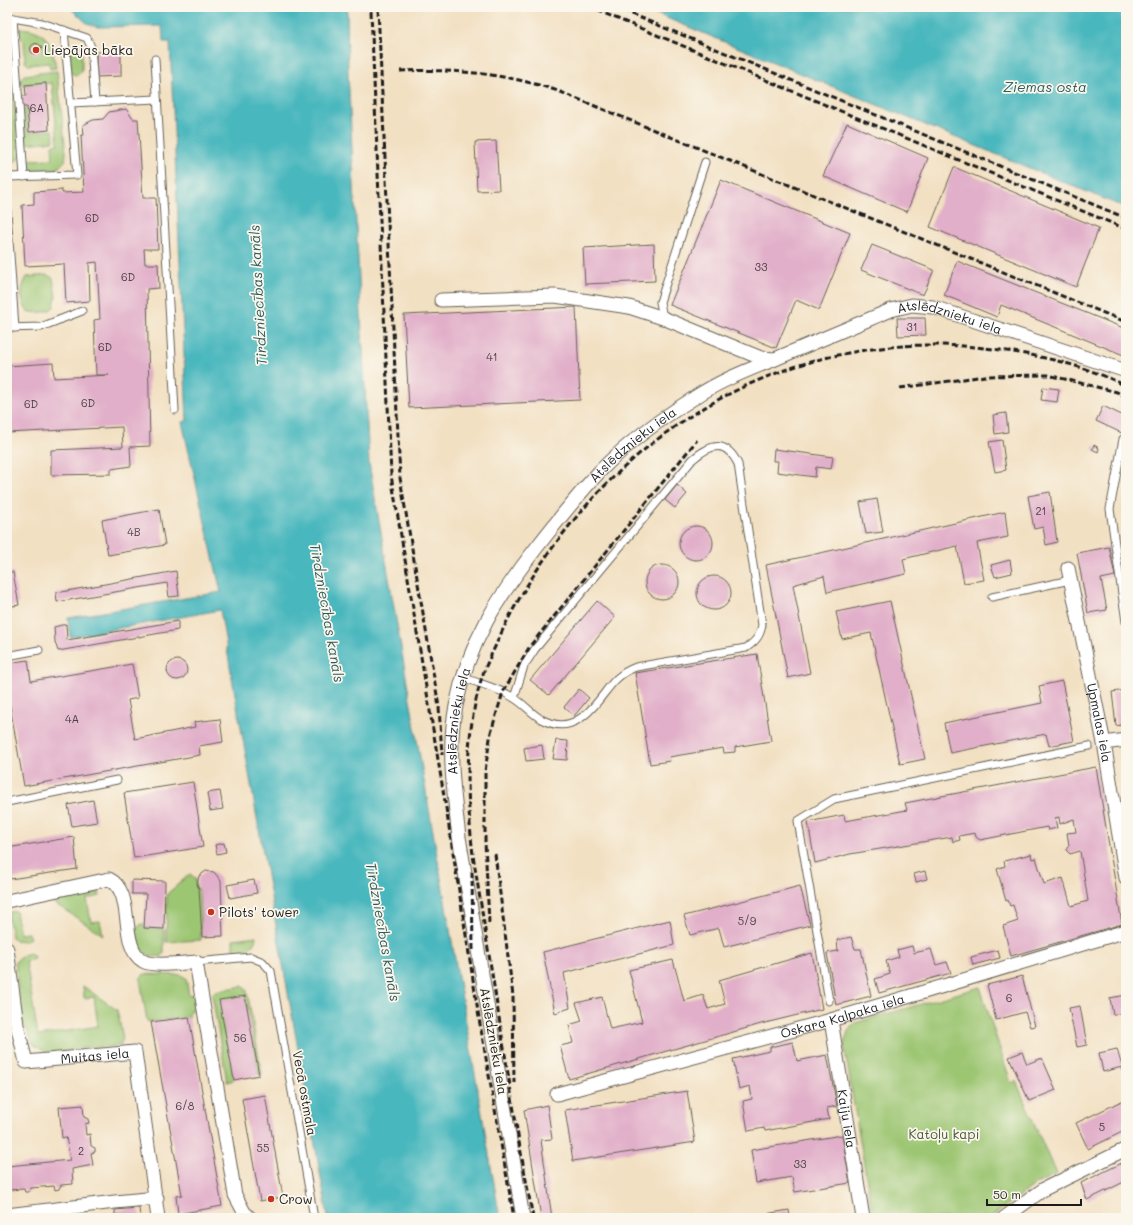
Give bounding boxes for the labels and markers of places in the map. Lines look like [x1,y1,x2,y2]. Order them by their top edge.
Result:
place label: Liepājas bāka [44,41,133,58]
marker: Liepājas bāka [31,45,41,55]
place label: Pilots' tower [219,903,299,920]
marker: Pilots' tower [206,907,216,917]
place label: Crow [279,1190,313,1207]
marker: Crow [266,1194,276,1204]

